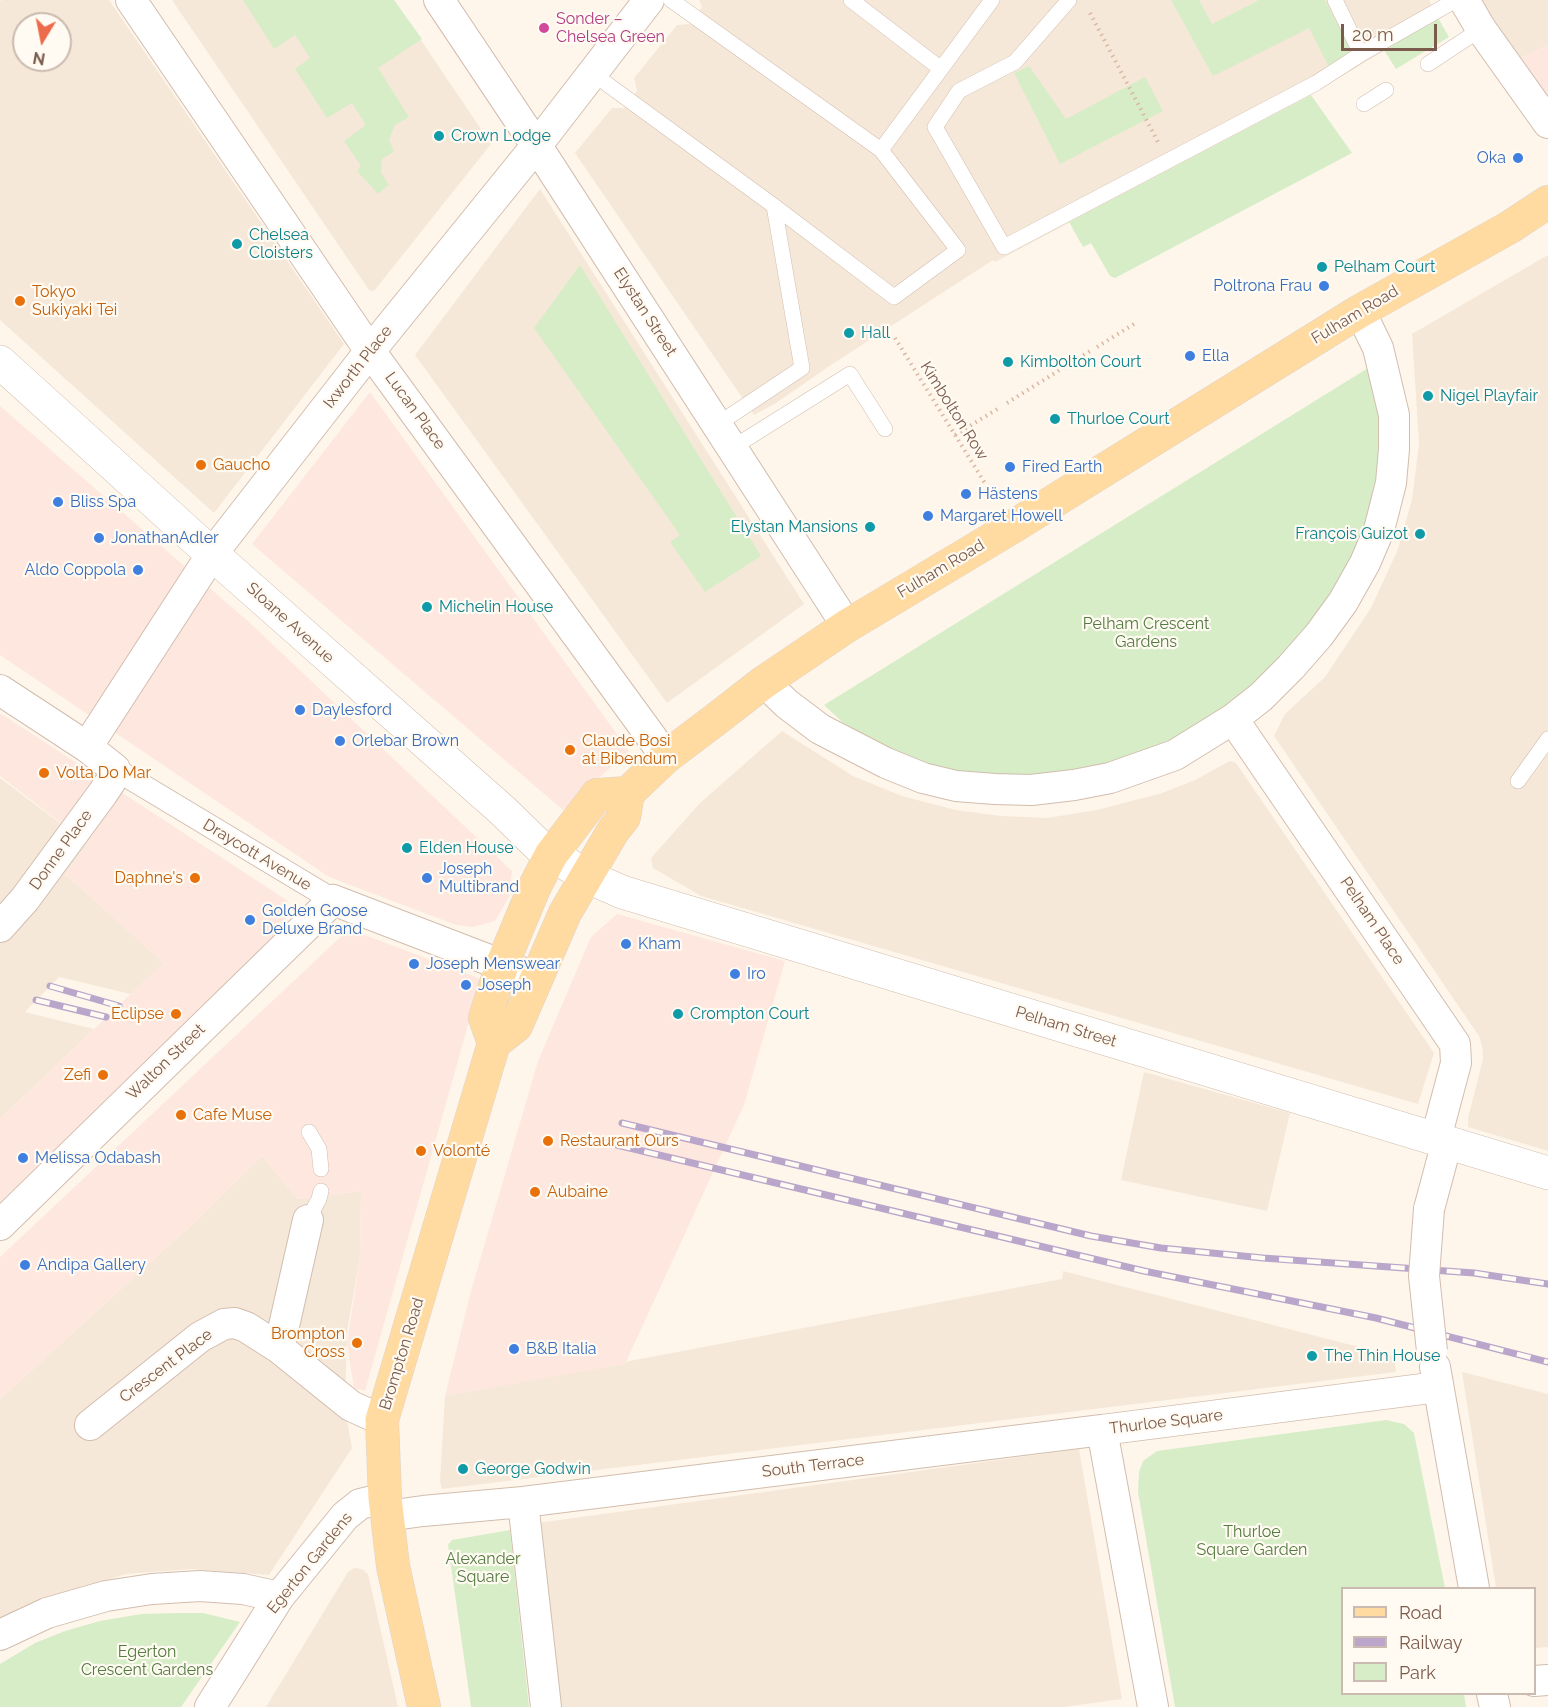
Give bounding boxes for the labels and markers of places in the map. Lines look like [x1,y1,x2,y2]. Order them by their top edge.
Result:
place label: Sonder – Chelsea Green [556,9,665,47]
marker: Sonder – Chelsea Green [537,21,551,35]
place label: Crown Lodge [451,126,551,146]
marker: Crown Lodge [432,129,446,143]
place label: Oka [1477,148,1506,168]
marker: Oka [1511,151,1525,165]
place label: Chelsea Cloisters [249,225,313,263]
marker: Chelsea Cloisters [230,237,244,251]
place label: Pelham Court [1334,257,1435,277]
marker: Pelham Court [1315,260,1329,274]
place label: Poltrona Frau [1213,276,1312,296]
marker: Poltrona Frau [1317,279,1331,293]
place label: Tokyo Sukiyaki Tei [32,282,117,320]
marker: Tokyo Sukiyaki Tei [13,294,27,308]
place label: Hall [861,323,890,343]
marker: Hall [842,326,856,340]
place label: Ella [1202,346,1229,366]
marker: Ella [1183,349,1197,363]
place label: Kimbolton Court [1020,352,1141,372]
marker: Kimbolton Court [1001,355,1015,369]
place label: Nigel Playfair [1440,386,1538,406]
marker: Nigel Playfair [1421,389,1435,403]
place label: Thurloe Court [1067,409,1170,429]
marker: Thurloe Court [1048,412,1062,426]
place label: Gaucho [213,455,270,475]
place label: Fired Earth [1022,457,1102,477]
marker: Gaucho [194,458,208,472]
marker: Fired Earth [1003,460,1017,474]
place label: Hästens [978,484,1038,504]
marker: Hästens [959,487,973,501]
place label: Bliss Spa [70,492,136,512]
marker: Bliss Spa [51,495,65,509]
place label: Margaret Howell [940,506,1062,526]
marker: Margaret Howell [921,509,935,523]
place label: Elystan Mansions [731,517,858,537]
marker: Elystan Mansions [863,520,877,534]
place label: François Guizot [1295,524,1408,544]
marker: François Guizot [1413,527,1427,541]
place label: JonathanAdler [111,528,219,548]
marker: JonathanAdler [92,531,106,545]
place label: Aldo Coppola [24,560,126,580]
marker: Aldo Coppola [131,563,145,577]
place label: Michelin House [439,597,553,617]
marker: Michelin House [420,600,434,614]
place label: Daylesford [312,700,392,720]
marker: Daylesford [293,703,307,717]
place label: Orlebar Brown [352,731,459,751]
place label: Claude Bosi at Bibendum [582,731,677,769]
marker: Orlebar Brown [333,734,347,748]
marker: Claude Bosi at Bibendum [563,743,577,757]
place label: Volta Do Mar [56,763,151,783]
marker: Volta Do Mar [37,766,51,780]
place label: Elden House [419,838,514,858]
marker: Elden House [400,841,414,855]
place label: Joseph Multibrand [439,859,519,897]
place label: Daphne's [114,868,183,888]
marker: Daphne's [188,871,202,885]
marker: Joseph Multibrand [420,871,434,885]
place label: Golden Goose Deluxe Brand [262,901,368,939]
marker: Golden Goose Deluxe Brand [243,913,257,927]
place label: Kham [638,934,681,954]
marker: Kham [619,937,633,951]
place label: Joseph Menswear [426,954,560,974]
marker: Joseph Menswear [407,957,421,971]
place label: Iro [747,964,766,984]
marker: Iro [728,967,742,981]
place label: Joseph [478,975,531,995]
marker: Joseph [459,978,473,992]
place label: Eclipse [111,1004,164,1024]
place label: Crompton Court [690,1004,809,1024]
marker: Eclipse [169,1007,183,1021]
marker: Crompton Court [671,1007,685,1021]
place label: Zefi [64,1065,91,1085]
marker: Zefi [96,1068,110,1082]
place label: Cafe Muse [193,1105,272,1125]
marker: Cafe Muse [174,1108,188,1122]
place label: Restaurant Ours [560,1131,679,1151]
marker: Restaurant Ours [541,1134,555,1148]
place label: Volonté [433,1141,490,1161]
marker: Volonté [414,1144,428,1158]
place label: Melissa Odabash [35,1148,161,1168]
marker: Melissa Odabash [16,1151,30,1165]
place label: Aubaine [547,1182,608,1202]
marker: Aubaine [528,1185,542,1199]
place label: Andipa Gallery [37,1255,146,1275]
marker: Andipa Gallery [18,1258,32,1272]
place label: Brompton Cross [271,1324,345,1362]
marker: Brompton Cross [350,1336,364,1350]
place label: B&B Italia [526,1339,597,1359]
marker: B&B Italia [507,1342,521,1356]
place label: The Thin House [1324,1346,1440,1366]
marker: The Thin House [1305,1349,1319,1363]
place label: George Godwin [475,1459,591,1479]
marker: George Godwin [456,1462,470,1476]

